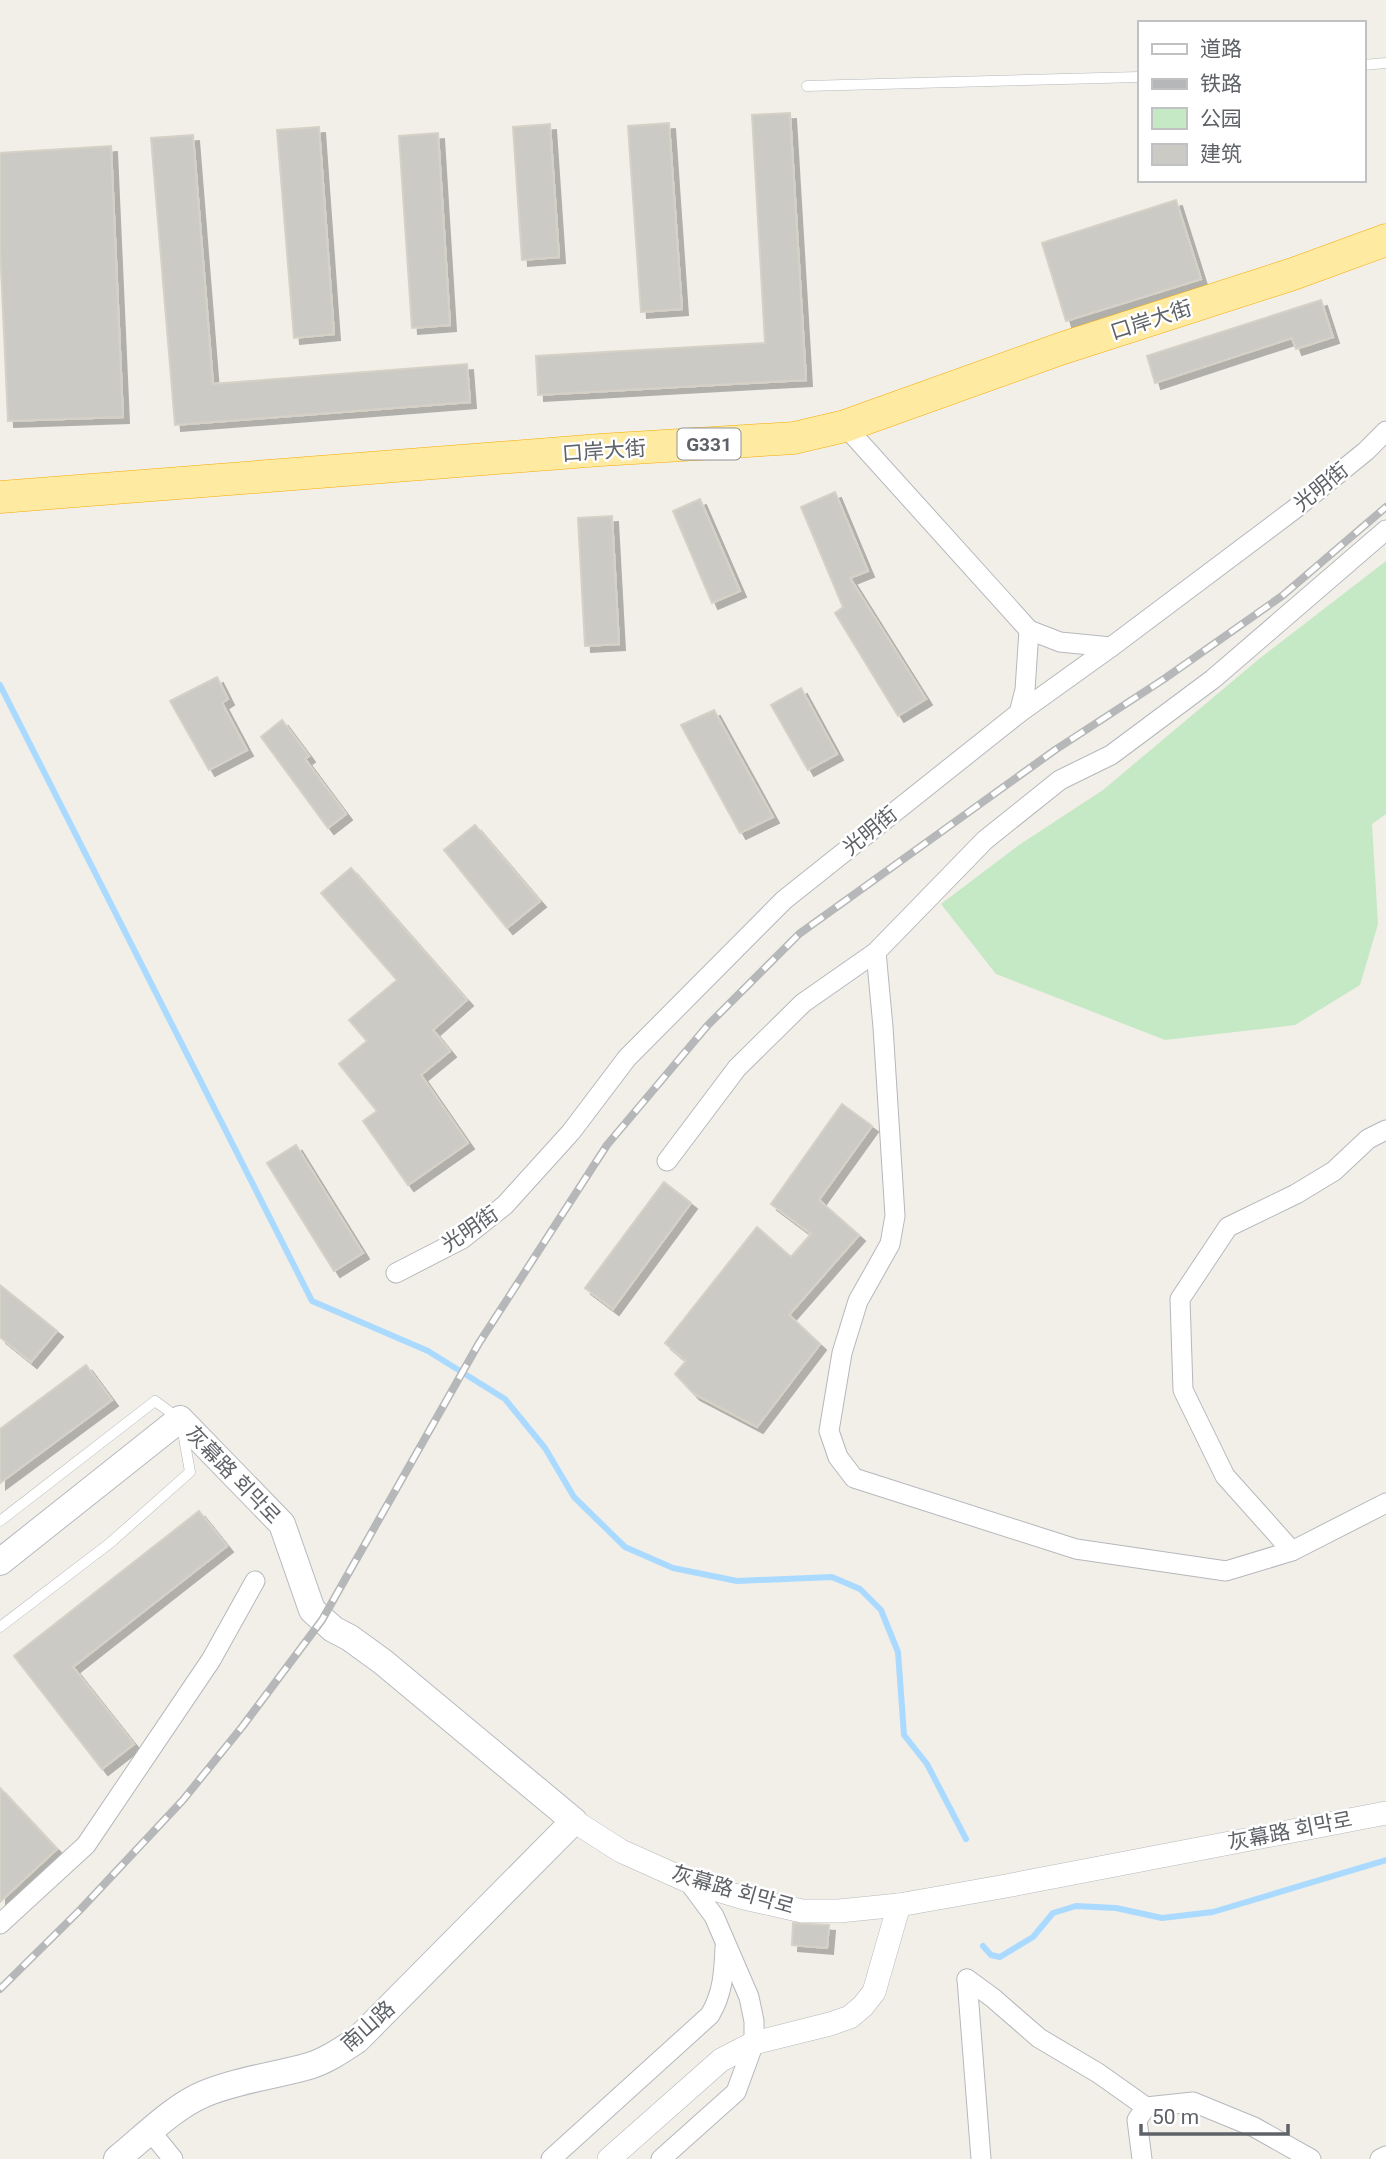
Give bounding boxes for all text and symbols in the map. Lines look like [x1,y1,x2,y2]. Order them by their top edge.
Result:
legend [1138,21,1365,182]
text: 道路 [1200,37,1242,61]
text: 铁路 [1200,72,1242,96]
text: 公园 [1200,107,1242,131]
text: 建筑 [1200,142,1242,166]
street label: 口岸大街 [1107,296,1195,344]
road number: G331 [678,428,740,460]
street label: 口岸大街 [561,436,647,466]
street label: 光明街 [1289,458,1353,516]
street label: 光明街 [838,802,902,860]
street label: 光明街 [437,1201,503,1257]
street label: 灰幕路 회막로 [181,1421,285,1529]
street label: 灰幕路 회막로 [1226,1807,1354,1855]
street label: 灰幕路 회막로 [669,1861,797,1919]
street label: 南山路 [337,1996,399,2056]
scale bar [1141,2092,1288,2136]
text: 50 m [1152,2105,1199,2129]

